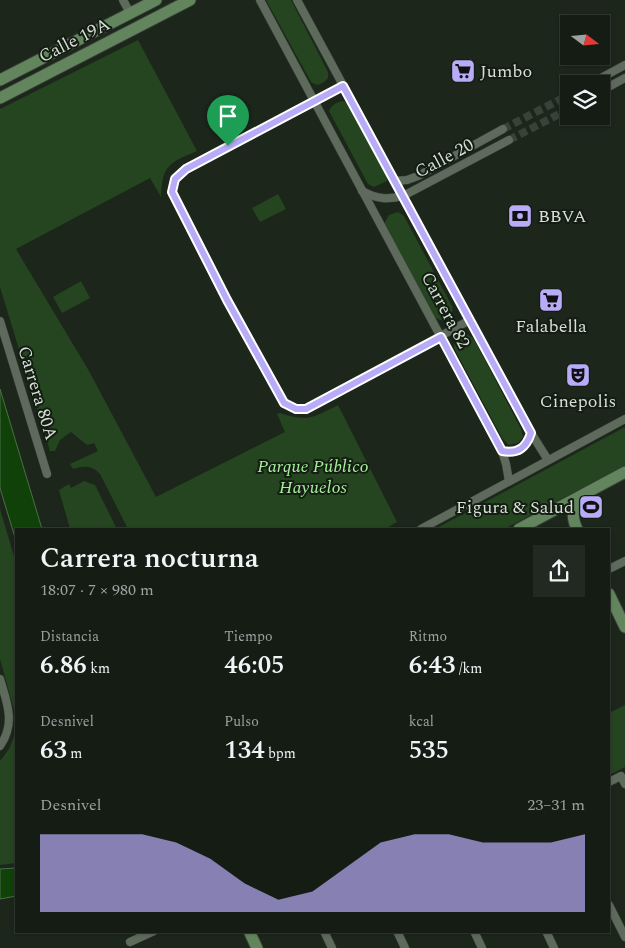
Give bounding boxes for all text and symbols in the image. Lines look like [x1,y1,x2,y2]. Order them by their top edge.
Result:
street label: Calle 19A [34,11,115,70]
north arrow [560,15,610,65]
map controls [560,15,610,125]
supermarket icon: Jumbo [450,58,476,84]
place label: Jumbo [480,58,532,85]
button: layers [560,75,610,125]
pin [207,95,249,146]
icon: arrive [214,102,242,130]
street label: Calle 20 [410,132,479,185]
bank icon: BBVA [507,203,533,229]
place label: BBVA [538,203,587,230]
street label: Carrera 82 [414,267,477,353]
supermarket icon: Falabella [538,287,564,313]
place label: Falabella [515,313,587,340]
street label: Carrera 80A [10,343,65,443]
theatre icon: Cinepolis [565,362,591,388]
place label: Cinepolis [540,388,616,415]
park label: Parque Público Hayuelos [257,453,369,501]
place label: Figura & Salud [456,494,574,521]
sports icon: Figura & Salud [578,494,604,520]
text: Carrera nocturna [40,537,259,580]
button: share [533,545,585,597]
text: 18:07 · 7 × 980 m [40,578,154,602]
text: Distancia [40,626,99,647]
text: Tiempo [224,626,273,647]
text: Ritmo [409,626,447,647]
text: 6.86 [40,647,87,685]
text: 46:05 [224,647,284,685]
text: 6:43 [409,647,455,685]
text: km [87,658,110,679]
text: /km [455,658,482,679]
text: Desnivel [40,711,94,732]
text: Pulso [224,711,259,732]
text: kcal [409,711,434,732]
text: 63 [40,732,67,770]
text: 134 [224,732,265,770]
text: 535 [409,732,449,770]
text: m [67,743,82,764]
text: bpm [265,743,296,764]
text: Desnivel [40,793,101,817]
text: 23–31 m [527,793,585,817]

